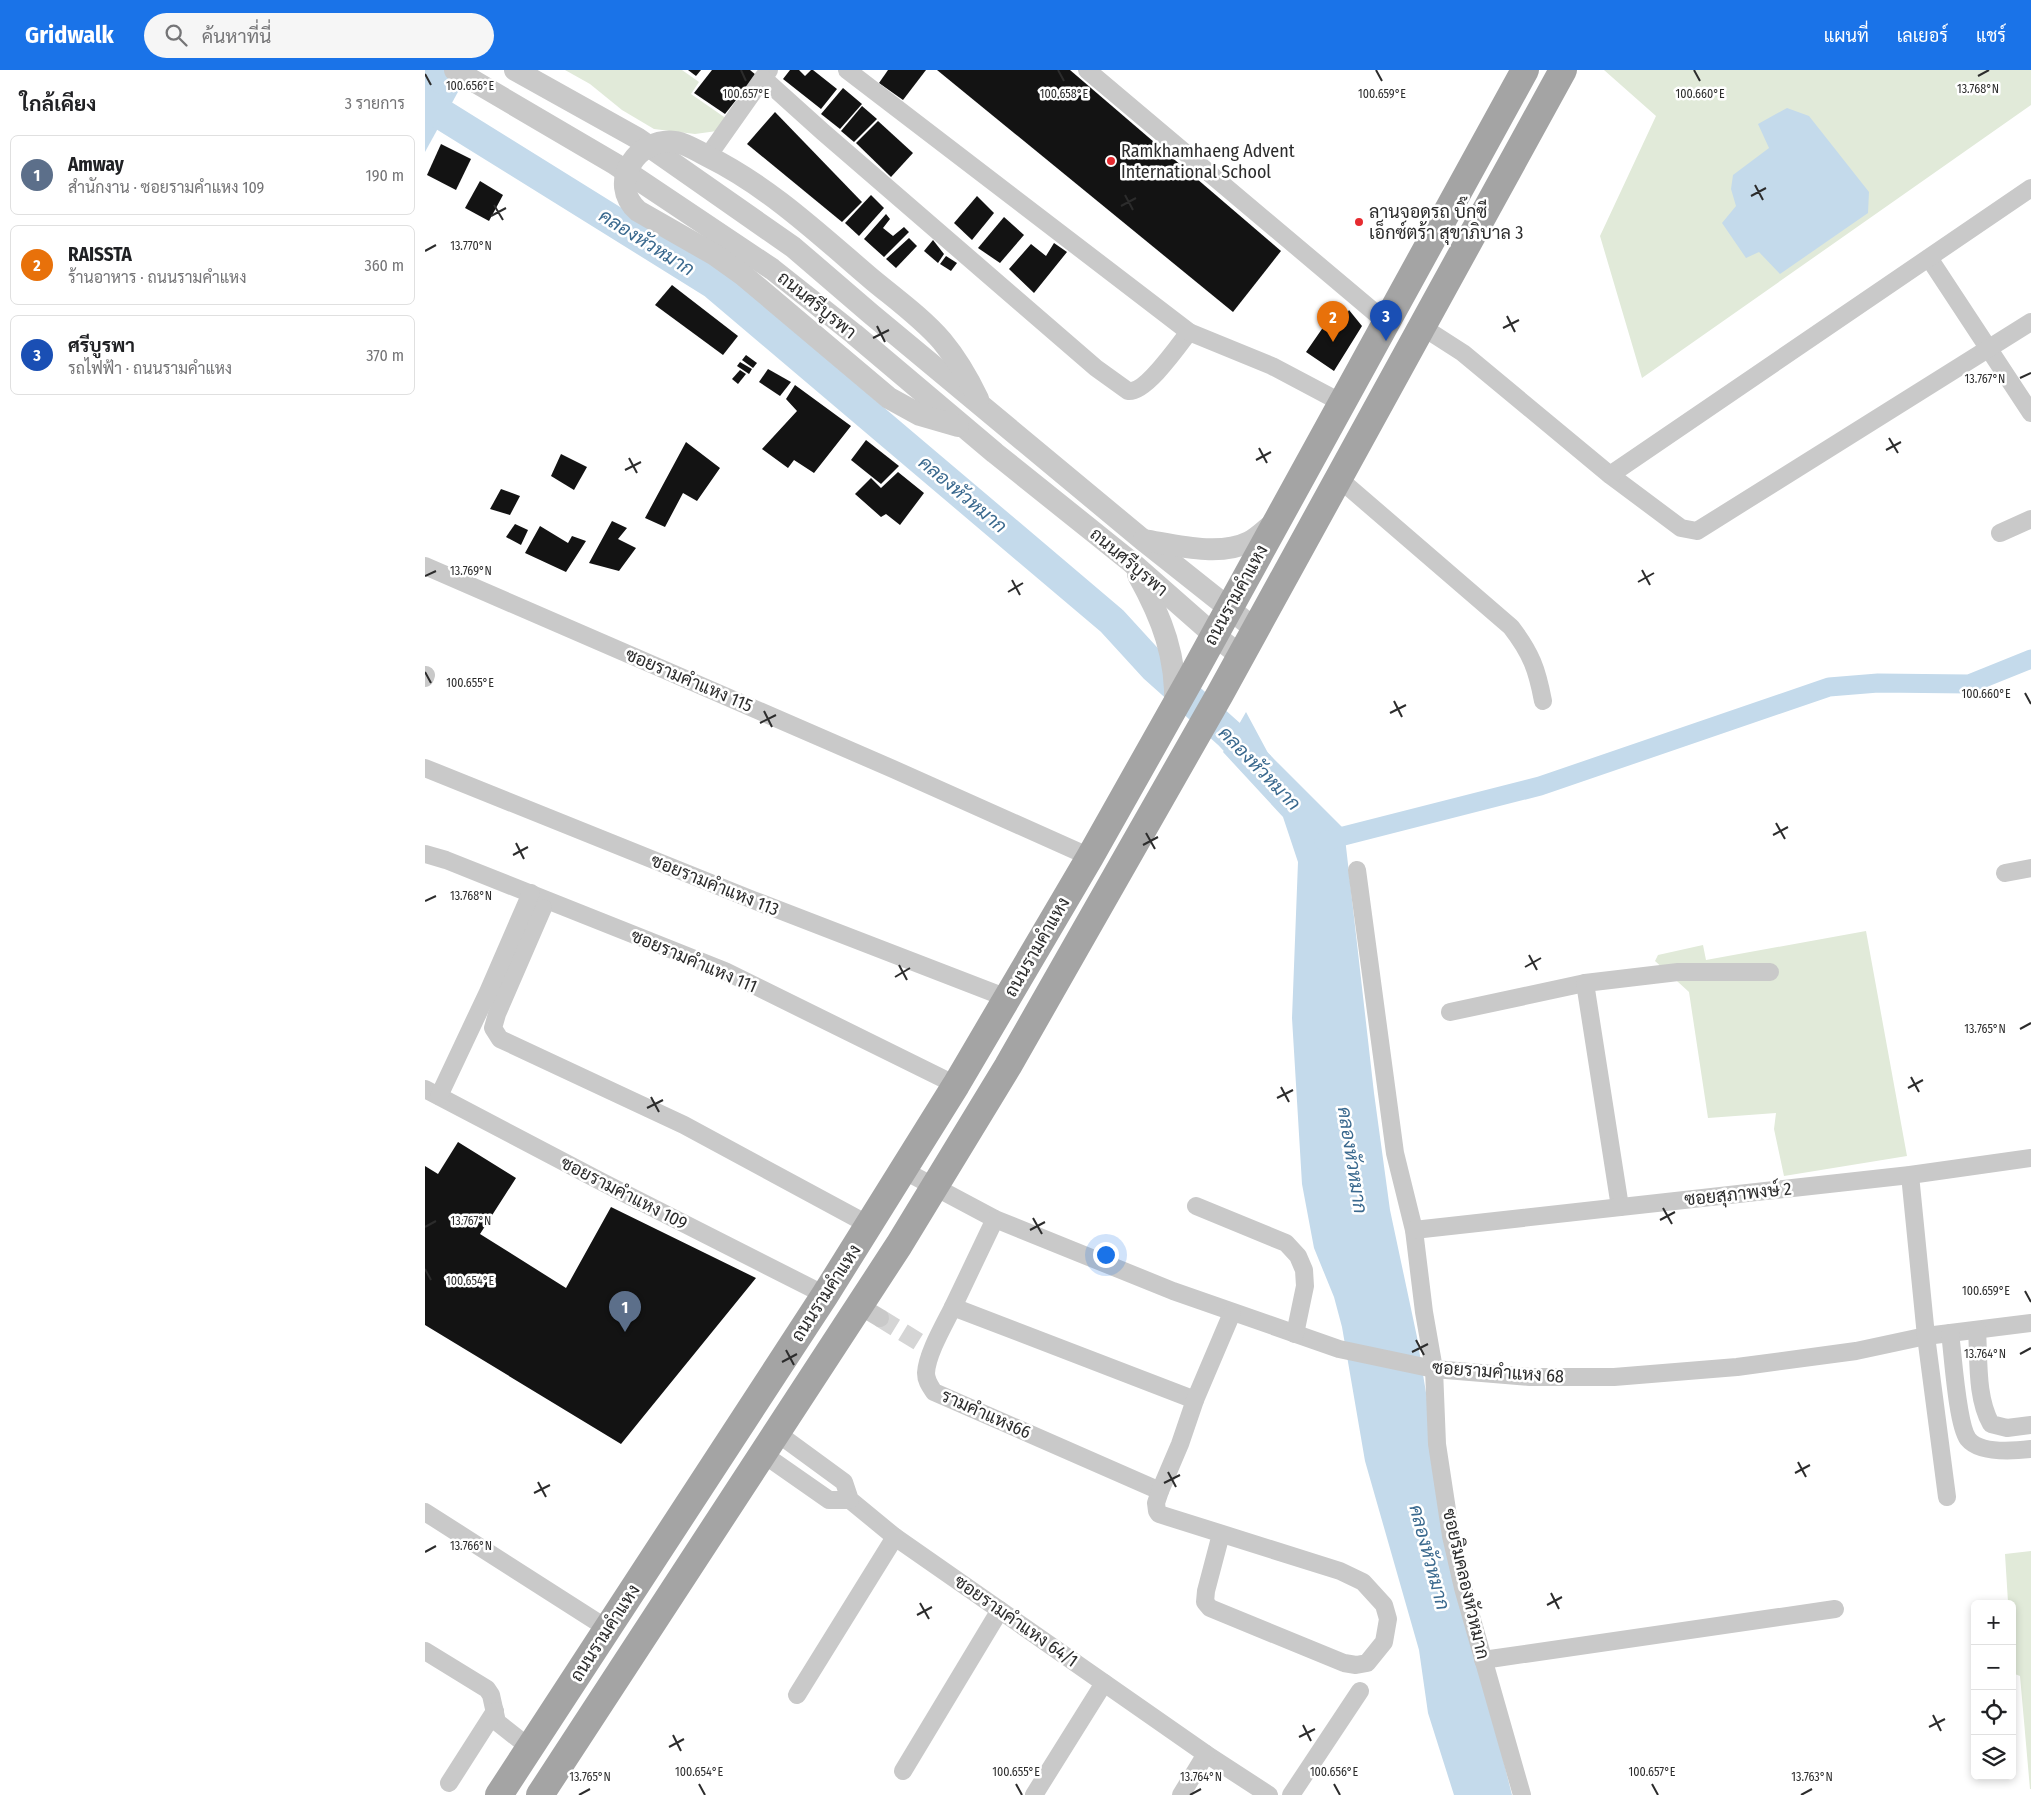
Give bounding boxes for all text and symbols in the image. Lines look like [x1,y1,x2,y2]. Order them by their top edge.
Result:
search box [144,13,494,58]
text: Gridwalk [25,21,114,49]
icon: search [162,21,190,49]
text: ค้นหาที่นี่ [202,25,271,48]
text: แผนที่ [1824,25,1869,47]
text: เลเยอร์ [1897,25,1948,47]
text: แชร์ [1976,25,2006,47]
text: 100.656°E [446,79,494,93]
text: 13.768°N [1957,82,1999,96]
text: 100.657°E [723,87,770,101]
text: 100.658°E [1040,87,1089,101]
text: 100.659°E [1358,87,1406,101]
text: 100.660°E [1675,87,1725,101]
text: ใกล้เคียง [20,91,96,117]
text: 3 รายการ [345,94,405,113]
place label: Ramkhamhaeng Advent International School [1121,140,1295,183]
text: Amway [68,153,124,176]
marker: Ramkhamhaeng Advent International School [1105,155,1117,167]
text: 1 [34,166,40,185]
text: 190 m [366,166,404,185]
text: สำนักงาน · ซอยรามคำแหง 109 [68,178,264,197]
place label: ลานจอดรถ บิ๊กซี เอ็กซ์ตร้า สุขาภิบาล 3 [1369,196,1523,245]
water label: คลองหัวหมาก [595,204,699,281]
marker: ลานจอดรถ บิ๊กซี เอ็กซ์ตร้า สุขาภิบาล 3 [1353,216,1365,228]
text: 13.770°N [450,239,492,253]
text: RAISSTA [68,243,132,266]
text: 2 [33,256,41,275]
text: 360 m [364,256,404,275]
street label: ถนนศรีบูรพา [772,265,862,345]
text: ร้านอาหาร · ถนนรามคำแหง [68,268,247,287]
pin: 3 [1370,300,1402,341]
pin: 2 [1317,301,1349,342]
text: ศรีบูรพา [68,334,135,357]
text: 3 [33,346,41,365]
text: 370 m [366,346,404,365]
text: รถไฟฟ้า · ถนนรามคำแหง [68,359,232,378]
text: 13.767°N [1965,372,2005,386]
water label: คลองหัวหมาก [914,451,1011,538]
street label: ถนนศรีบูรพา [1084,522,1174,602]
street label: ถนนรามคำแหง [1199,541,1273,649]
text: 13.769°N [450,564,492,578]
street label: ซอยรามคำแหง 115 [622,643,756,717]
text: 100.655°E [446,676,494,690]
text: 100.660°E [1961,687,2011,701]
water label: คลองหัวหมาก [1214,722,1305,815]
street label: ซอยรามคำแหง 113 [648,849,782,921]
text: 13.768°N [450,889,492,903]
street label: ถนนรามคำแหง [1000,893,1074,1001]
street label: ซอยรามคำแหง 111 [628,925,760,997]
text: 13.765°N [1964,1022,2006,1036]
water label: คลองหัวหมาก [1333,1105,1372,1215]
street label: ซอยรามคำแหง 109 [557,1152,691,1234]
street label: ซอยสุภาพงษ์ 2 [1683,1175,1793,1212]
text: 13.767°N [451,1214,491,1228]
street label: ถนนรามคำแหง [786,1240,866,1346]
your location [1093,1242,1119,1268]
text: 100.654°E [446,1274,494,1288]
text: 100.659°E [1962,1284,2010,1298]
pin: 1 [609,1291,641,1332]
text: 13.764°N [1964,1347,2006,1361]
street label: ซอยรามคำแหง 68 [1431,1356,1565,1388]
street label: รามคำแหง66 [938,1384,1034,1444]
water label: คลองหัวหมาก [1404,1502,1455,1612]
street label: ซอยริมคลองหัวหมาก [1438,1506,1494,1662]
text: 13.766°N [450,1539,492,1553]
street label: ซอยรามคำแหง 64/1 [950,1570,1082,1672]
street label: ถนนรามคำแหง [565,1580,645,1686]
map controls [1971,1600,2016,1780]
button: + [1971,1600,2016,1645]
button: − [1971,1645,2016,1690]
button: locate [1971,1690,2016,1735]
button: layers [1971,1735,2016,1780]
text: 100.654°E [675,1765,723,1779]
text: 100.655°E [992,1765,1040,1779]
text: 100.656°E [1310,1765,1358,1779]
text: 100.657°E [1629,1765,1676,1779]
text: 13.765°N [569,1770,611,1784]
text: 13.764°N [1180,1770,1222,1784]
text: 13.763°N [1791,1770,1833,1784]

